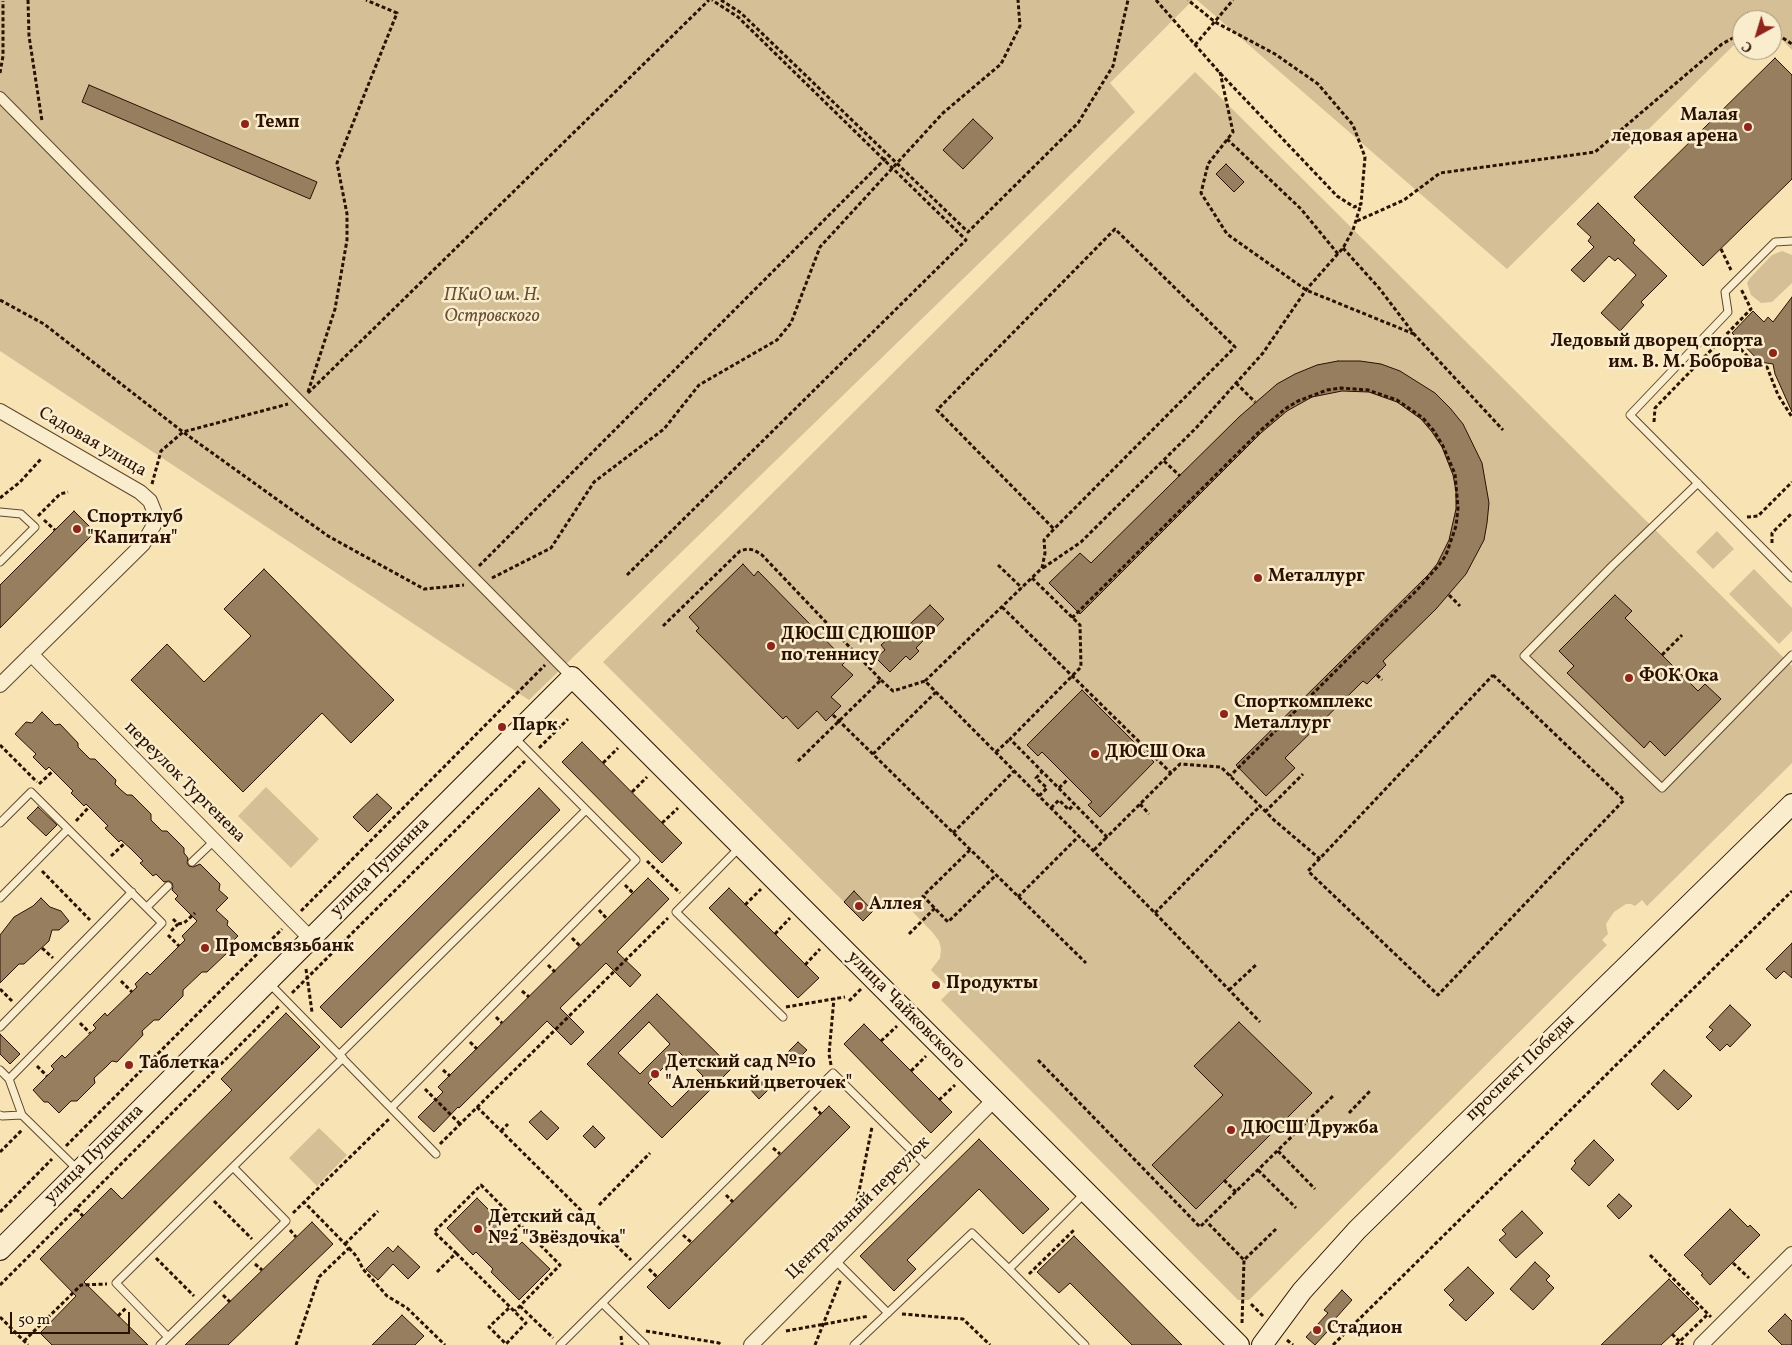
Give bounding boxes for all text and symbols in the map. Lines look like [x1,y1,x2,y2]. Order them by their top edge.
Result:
north arrow [1732,10,1782,60]
text: С [1738,36,1757,56]
place label: Малая ледовая арена [1611,106,1738,148]
place label: Темп [255,113,299,135]
marker: Темп [239,118,251,130]
marker: Малая ледовая арена [1742,121,1754,133]
park label: ПКиО им. Н. Островского [444,286,540,328]
place label: Ледовый дворец спорта им. В. М. Боброва [1550,332,1763,374]
marker: Ледовый дворец спорта им. В. М. Боброва [1767,347,1779,359]
street label: Садовая улица [34,403,150,483]
place label: Спортклуб "Капитан" [87,508,183,550]
marker: Спортклуб "Капитан" [71,523,83,535]
place label: Металлург [1268,567,1365,589]
marker: Металлург [1252,572,1264,584]
place label: ДЮСШ СДЮШОР по теннису [781,625,936,668]
marker: ДЮСШ СДЮШОР по теннису [765,640,777,652]
place label: ФОК Ока [1639,667,1719,689]
marker: ФОК Ока [1623,672,1635,684]
place label: Спорткомплекс Металлург [1234,693,1373,736]
marker: Спорткомплекс Металлург [1218,708,1230,720]
place label: Парк [512,716,557,738]
street label: переулок Тургенева [119,718,249,848]
marker: Парк [496,721,508,733]
place label: ДЮСШ Ока [1105,743,1206,765]
marker: ДЮСШ Ока [1089,748,1101,760]
street label: улица Пушкина [327,814,435,922]
place label: Аллея [869,895,922,917]
marker: Аллея [853,900,865,912]
place label: Промсвязьбанк [215,937,354,959]
marker: Промсвязьбанк [199,942,211,954]
street label: улица Чайковского [841,947,969,1075]
place label: Продукты [946,974,1038,996]
marker: Продукты [930,979,942,991]
street label: проспект Победы [1462,1011,1580,1127]
place label: Детский сад №10 "Аленький цветочек" [665,1053,852,1096]
place label: Таблетка [139,1054,220,1076]
marker: Таблетка [123,1059,135,1071]
marker: Детский сад №10 "Аленький цветочек" [649,1068,661,1080]
street label: улица Пушкина [41,1101,149,1209]
place label: ДЮСШ Дружба [1241,1119,1378,1141]
marker: ДЮСШ Дружба [1225,1124,1237,1136]
street label: Центральный переулок [783,1133,935,1285]
place label: Детский сад №2 "Звёздочка" [488,1208,626,1250]
marker: Детский сад №2 "Звёздочка" [472,1223,484,1235]
scale bar [12,1302,132,1334]
text: 50 m [18,1310,50,1331]
place label: Стадион [1327,1319,1402,1341]
marker: Стадион [1311,1324,1323,1336]

